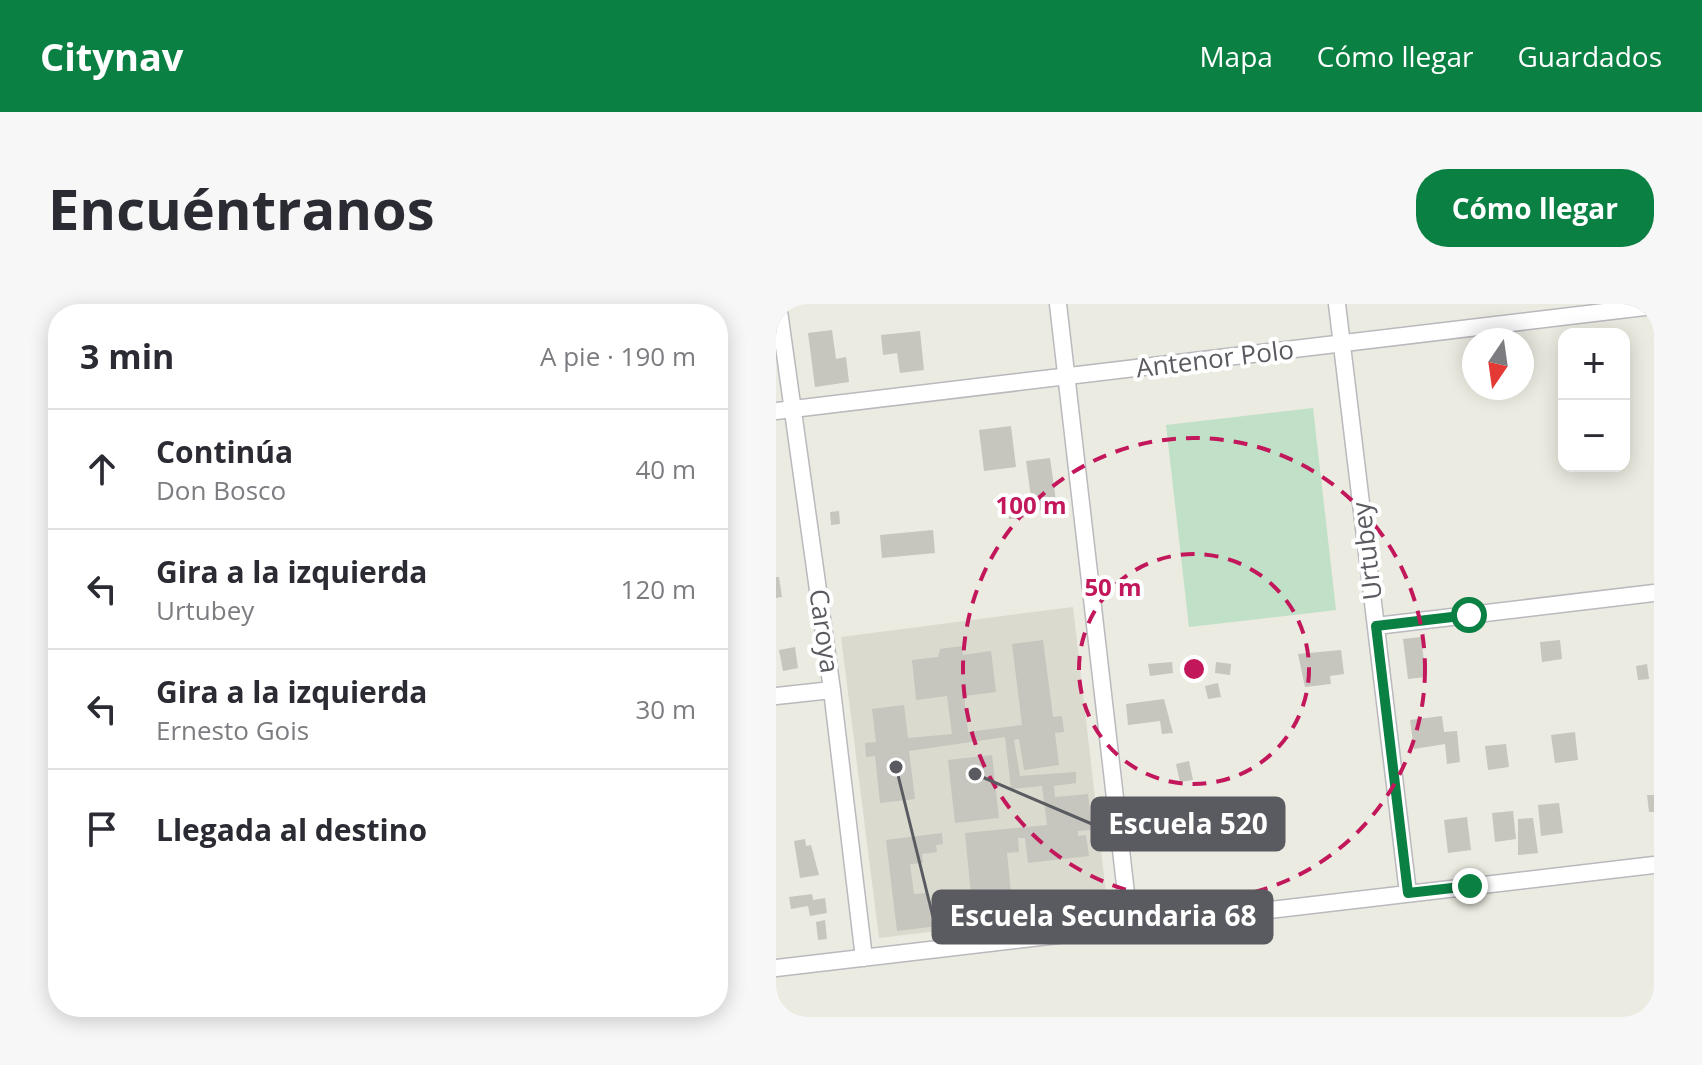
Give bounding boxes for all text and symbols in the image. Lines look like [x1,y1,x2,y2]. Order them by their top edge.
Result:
text: Citynav [40,30,183,82]
text: Mapa [1199,37,1273,75]
text: Cómo llegar [1317,37,1473,75]
text: Guardados [1517,37,1662,75]
button: Cómo llegar [1416,169,1654,247]
text: Encuéntranos [48,170,435,246]
north arrow [1462,328,1534,400]
map controls [1558,328,1630,472]
button: + [1558,328,1630,400]
street label: Antenor Polo [1134,330,1296,386]
text: 3 min [80,333,174,379]
text: A pie · 190 m [540,338,696,374]
button: − [1558,400,1630,472]
text: Continúa [156,431,293,472]
icon: ahead [80,447,124,491]
text: 40 m [635,451,696,487]
text: Don Bosco [156,472,286,508]
text: 100 m [996,488,1066,521]
street label: Urtubey [1342,499,1390,602]
text: Gira a la izquierda [156,551,428,592]
icon: left [80,567,124,611]
text: 50 m [1084,570,1142,603]
text: 120 m [621,571,696,607]
street label: Caroya [801,586,849,675]
text: Urtubey [156,592,254,628]
route start [1451,597,1487,633]
centre of rings [1180,655,1208,683]
text: Gira a la izquierda [156,671,428,712]
icon: left [80,687,124,731]
text: 30 m [635,691,696,727]
text: Ernesto Gois [156,712,309,748]
callout: Escuela 520 [1092,798,1284,850]
text: Escuela 520 [1108,804,1268,842]
icon: arrive [80,807,124,851]
text: Llegada al destino [156,809,427,850]
route end [1452,868,1488,904]
callout: Escuela Secundaria 68 [933,891,1272,943]
text: Escuela Secundaria 68 [950,896,1256,934]

